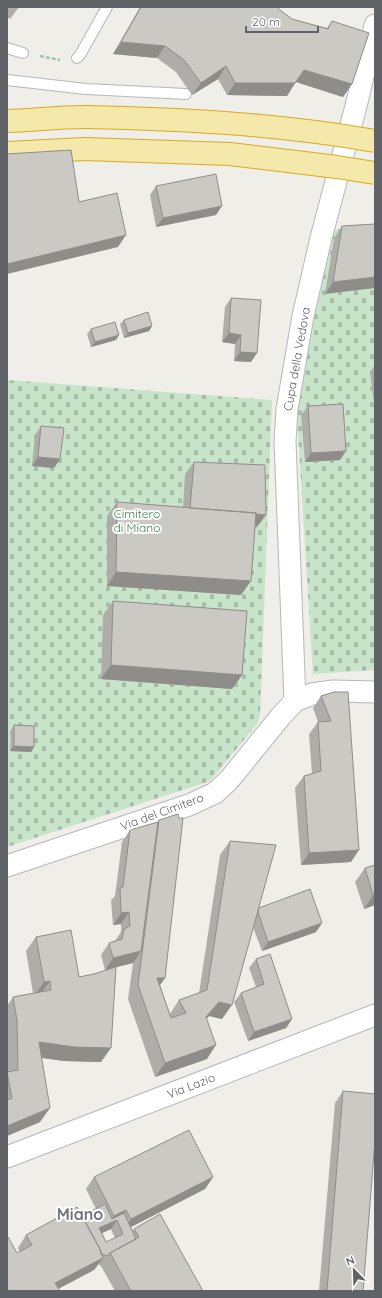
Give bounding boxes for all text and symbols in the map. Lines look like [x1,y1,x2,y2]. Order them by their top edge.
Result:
scale bar [246,8,318,34]
text: 20 m [252,14,280,29]
street label: Cupa della Vedova [280,306,313,412]
park label: Cimitero di Miano [113,506,161,535]
street label: Via del Cimitero [118,790,206,834]
street label: Via Lazio [165,1070,217,1102]
district label: Miano [57,1204,103,1224]
north arrow [334,1250,374,1290]
text: N [344,1253,357,1269]

